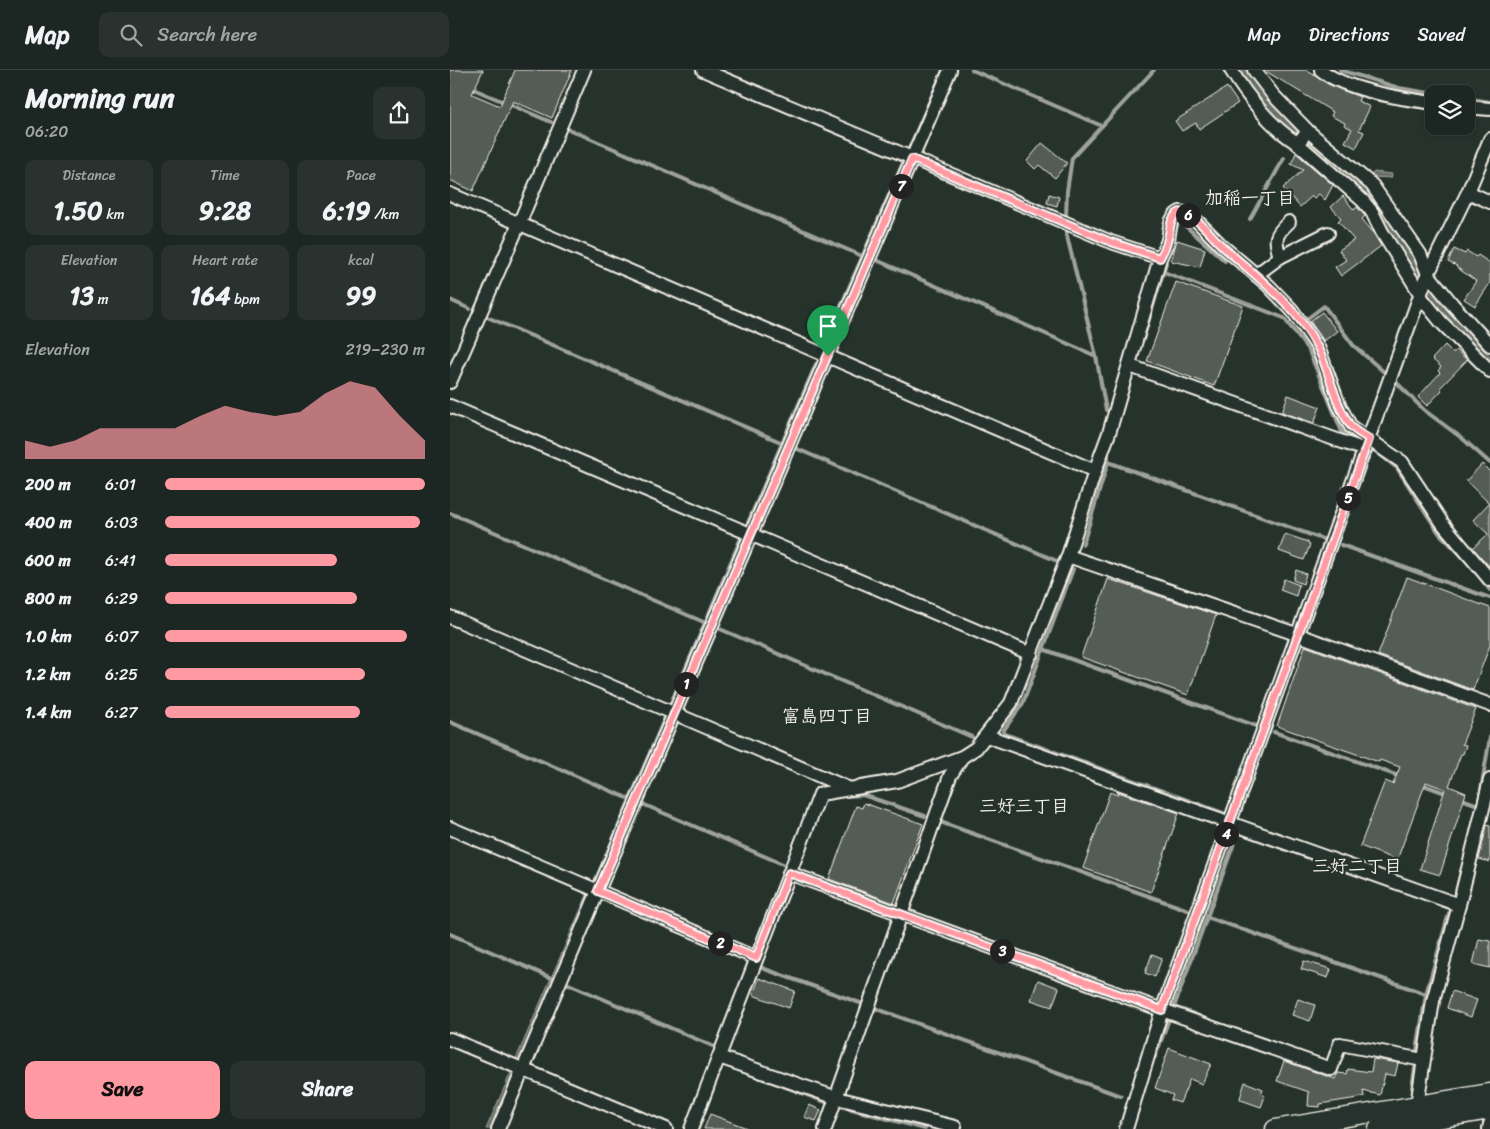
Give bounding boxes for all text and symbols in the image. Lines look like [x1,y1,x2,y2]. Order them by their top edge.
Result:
search box [99,12,449,57]
text: Map [25,14,69,56]
text: Search here [157,18,257,51]
text: Map [1248,19,1281,51]
text: Directions [1309,19,1390,51]
text: Saved [1418,19,1465,51]
icon: search [117,21,145,49]
text: Morning run [25,73,175,122]
map controls [1425,85,1475,135]
button: layers [1425,85,1475,135]
button: share [373,87,425,139]
text: 06:20 [25,117,68,146]
text: Distance [62,163,116,188]
text: Time [210,163,240,188]
text: Pace [346,163,376,188]
pin: 7 [888,174,914,198]
text: 7 [898,174,906,199]
district label: 加稲一丁目 [1205,182,1295,214]
text: 1.50 [53,188,103,233]
text: 9:28 [199,188,251,233]
text: 6:19 [323,188,371,233]
text: km [103,202,125,227]
text: /km [371,202,399,227]
pin: 6 [1176,202,1200,228]
text: 6 [1185,203,1192,228]
text: Elevation [61,248,117,273]
text: Heart rate [192,248,258,273]
text: kcal [348,248,374,273]
text: 13 [70,273,94,318]
text: 164 [190,273,231,318]
text: 99 [346,273,376,318]
text: m [94,287,108,312]
text: bpm [231,287,260,312]
pin [807,305,849,356]
icon: arrive [814,312,842,340]
text: Elevation [25,335,90,364]
text: 219–230 m [345,335,425,364]
text: 200 m [25,470,71,499]
text: 6:01 [105,470,136,499]
pin: 5 [1336,486,1360,510]
text: 5 [1344,486,1353,511]
text: 400 m [25,508,72,537]
text: 6:03 [105,508,138,537]
text: 600 m [25,546,71,575]
text: 6:41 [105,546,136,575]
text: 800 m [25,584,71,613]
text: 6:29 [105,584,138,613]
text: 1.0 km [25,622,72,651]
text: 6:07 [105,622,138,651]
text: 1.2 km [25,660,71,689]
text: 6:25 [105,660,138,689]
pin: 1 [674,672,698,696]
text: 1 [683,672,690,697]
text: 1.4 km [25,698,72,727]
text: 6:27 [105,698,137,727]
district label: 富島四丁目 [782,700,872,732]
district label: 三好三丁目 [979,790,1069,822]
pin: 4 [1214,822,1238,846]
text: 4 [1222,822,1231,847]
district label: 三好二丁目 [1312,850,1402,882]
pin: 2 [708,930,732,956]
text: 2 [716,931,725,956]
pin: 3 [990,938,1014,964]
text: 3 [999,939,1006,964]
button: Save [25,1061,220,1119]
button: Share [230,1061,425,1119]

